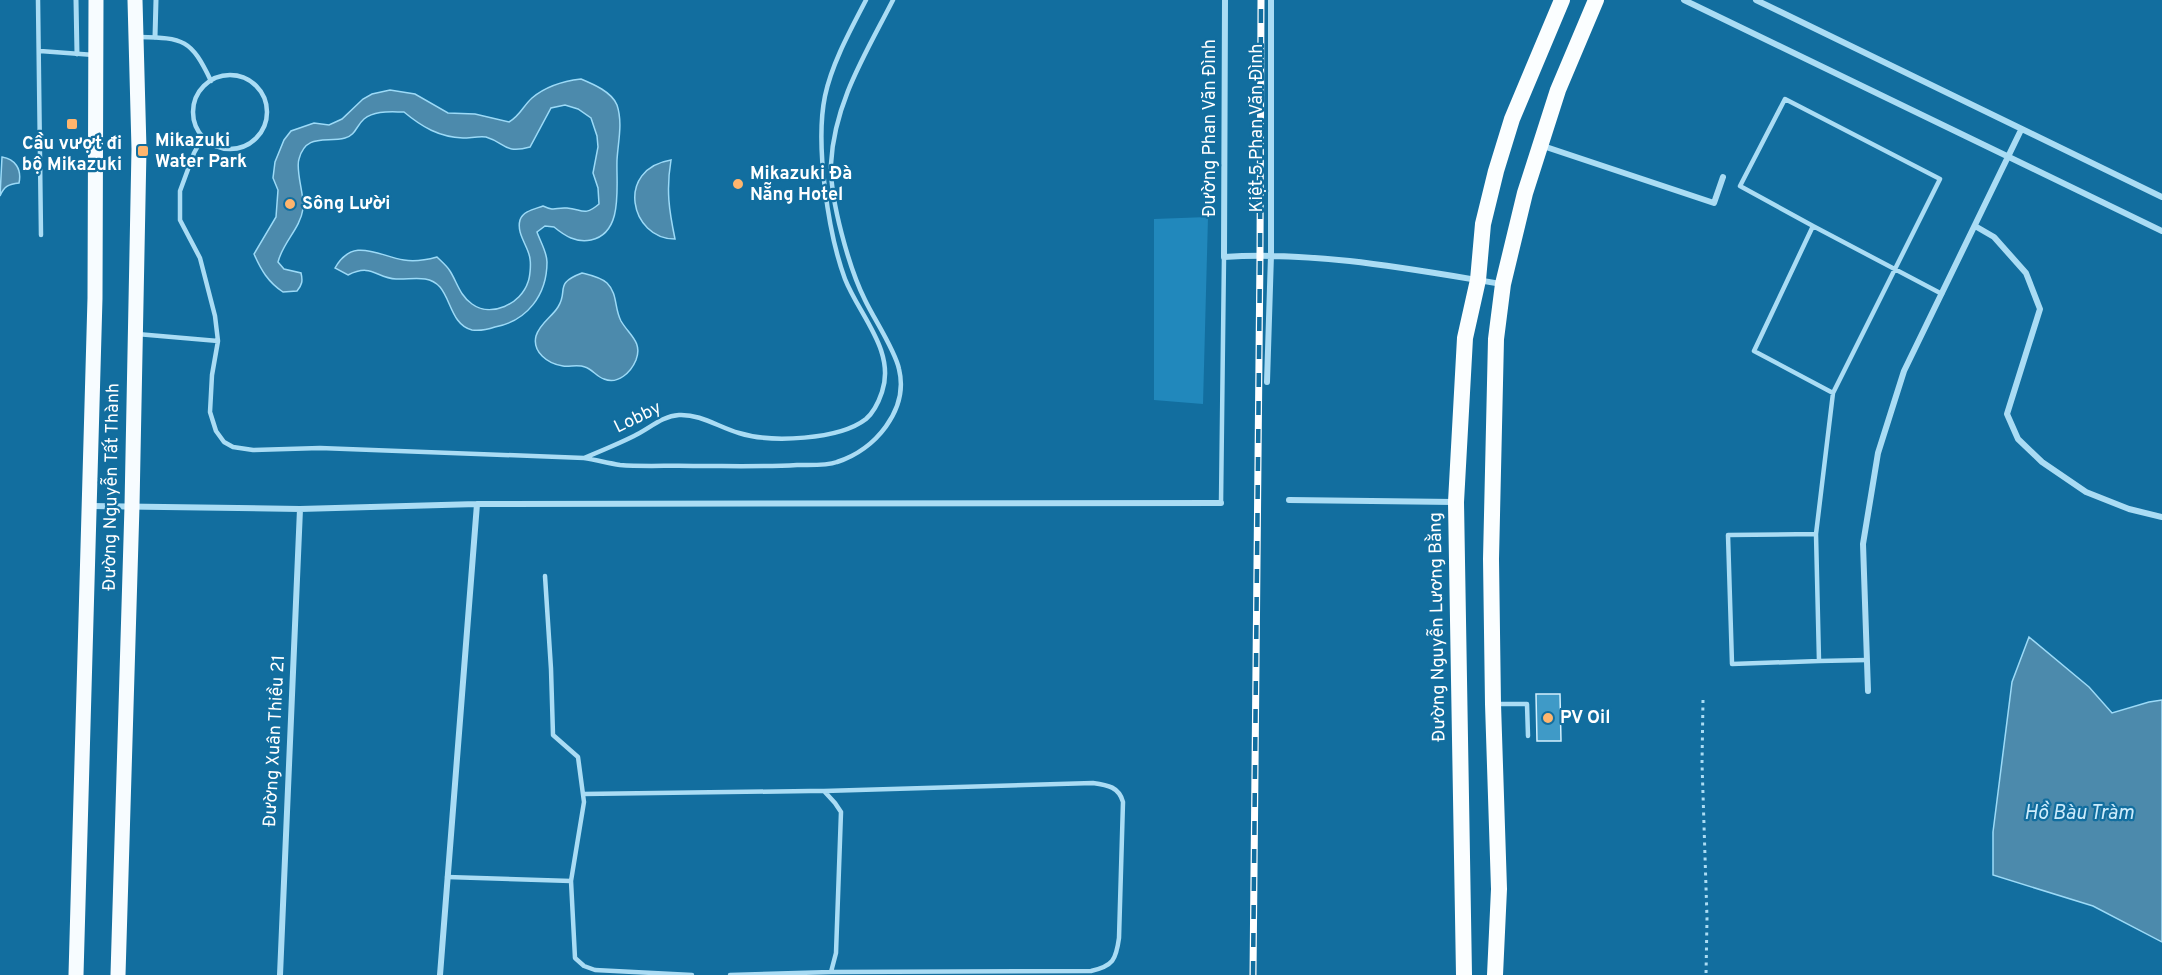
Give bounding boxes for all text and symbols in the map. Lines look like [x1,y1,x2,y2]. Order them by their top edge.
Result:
street label: Đường Phan Văn Đình [1199,39,1222,217]
street label: Kiệt 5 Phan Văn Đình [1246,44,1269,212]
marker: Cầu vượt đi bộ Mikazuki [65,117,79,131]
place label: Mikazuki Water Park [155,130,247,174]
place label: Cầu vượt đi bộ Mikazuki [22,132,122,177]
marker: Mikazuki Water Park [136,144,150,158]
place label: Mikazuki Đà Nẵng Hotel [750,163,852,207]
marker: Mikazuki Đà Nẵng Hotel [731,177,745,191]
place label: Sông Lười [302,193,390,216]
marker: Sông Lười [283,197,297,211]
street label: Đường Nguyễn Tất Thành [97,383,125,591]
street label: Lobby [611,397,665,439]
street label: Đường Nguyễn Lương Bằng [1422,512,1452,742]
street label: Đường Xuân Thiều 21 [258,654,291,828]
place label: PV Oil [1560,707,1610,730]
marker: PV Oil [1541,711,1555,725]
water label: Hồ Bàu Tràm [2024,800,2135,827]

